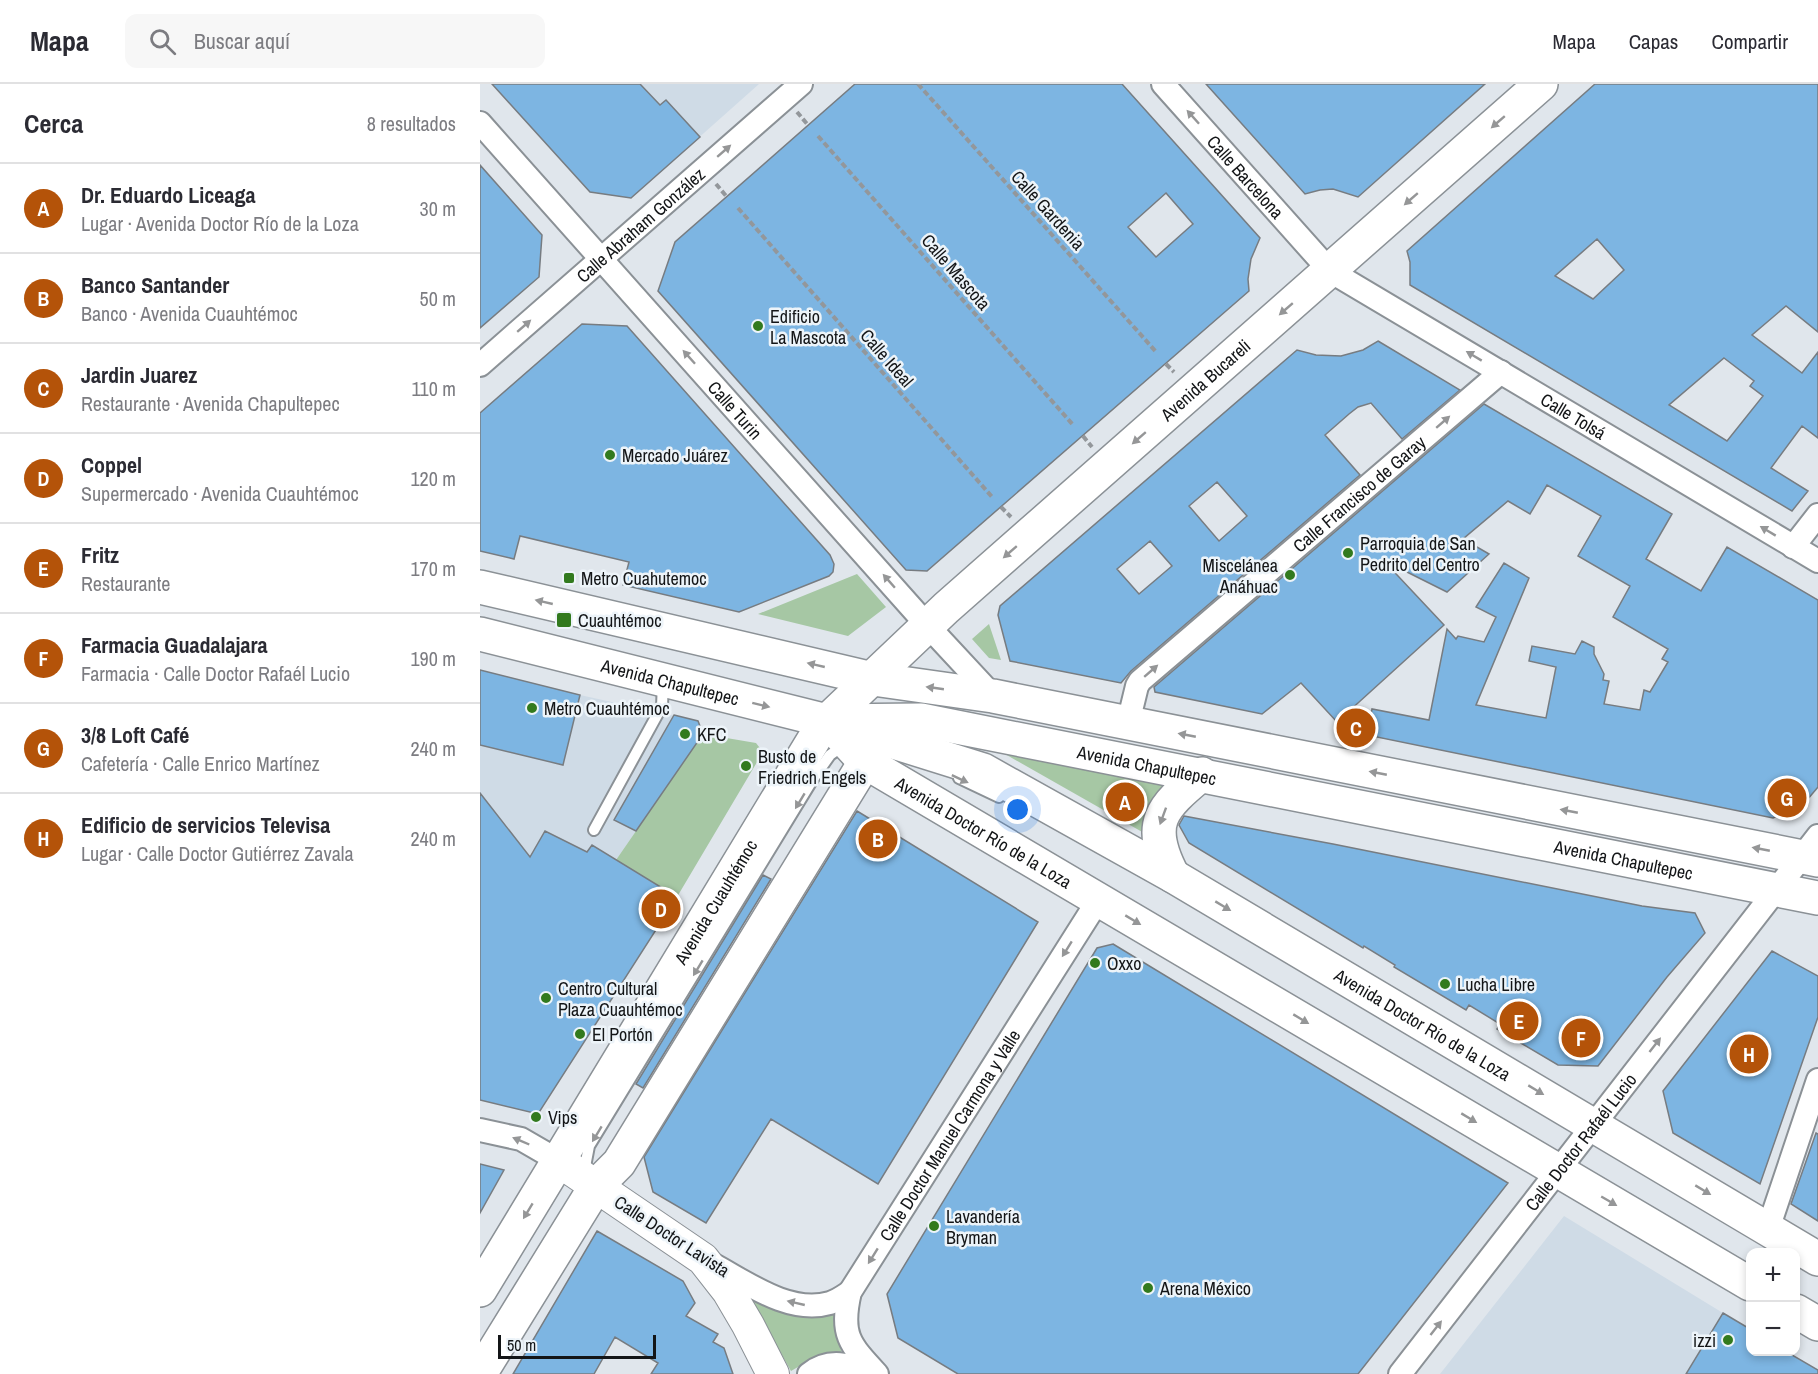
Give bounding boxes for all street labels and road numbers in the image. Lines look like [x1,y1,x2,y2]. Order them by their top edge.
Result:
street label: Calle Barcelona [1202,129,1290,224]
street label: Calle Abraham González [571,161,710,288]
street label: Calle Gardenia [1005,165,1091,255]
street label: Calle Mascota [916,229,996,315]
street label: Calle Ideal [855,323,919,393]
street label: Avenida Bucareli [1154,333,1256,427]
street label: Calle Turin [703,375,768,445]
street label: Calle Tolsá [1536,387,1611,445]
street label: Calle Francisco de Garay [1287,429,1431,558]
street label: Avenida Chapultepec [598,652,742,711]
street label: Avenida Chapultepec [1074,739,1218,791]
street label: Avenida Doctor Río de la Loza [890,770,1077,894]
street label: Avenida Chapultepec [1551,833,1695,885]
street label: Avenida Cuauhtémoc [667,835,763,970]
street label: Avenida Doctor Río de la Loza [1329,962,1515,1086]
street label: Calle Doctor Manuel Carmona y Valle [873,1024,1026,1246]
street label: Calle Doctor Rafaél Lucio [1519,1068,1642,1216]
street label: Calle Doctor Lavista [609,1189,735,1283]

